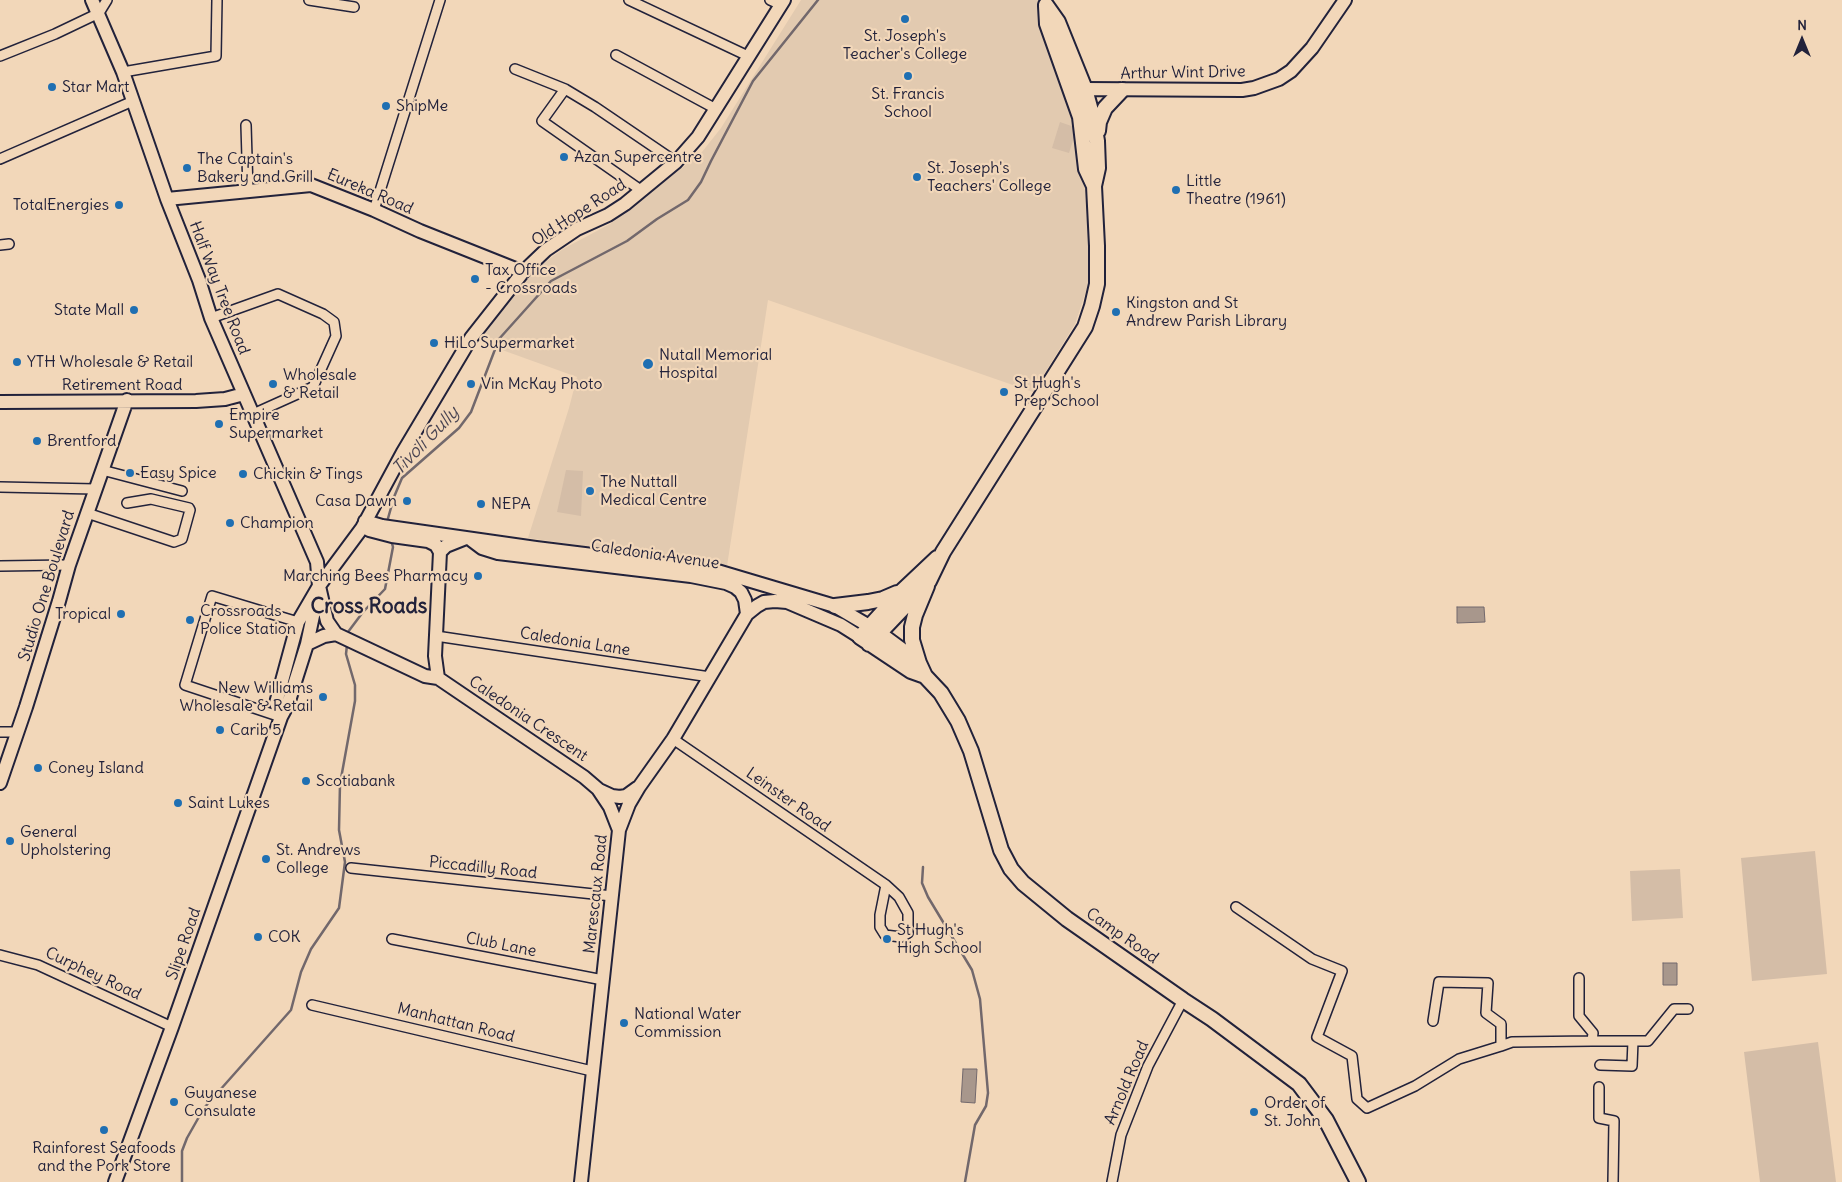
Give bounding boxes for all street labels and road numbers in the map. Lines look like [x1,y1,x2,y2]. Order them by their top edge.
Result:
street label: Arthur Wint Drive [1120,62,1246,84]
street label: Eureka Road [324,165,416,219]
street label: Old Hope Road [528,175,630,251]
street label: Half Way Tree Road [185,219,253,357]
street label: Retirement Road [62,375,182,395]
street label: Studio One Boulevard [15,508,79,664]
street label: Caledonia Avenue [590,536,720,574]
street label: Caledonia Lane [518,624,632,660]
street label: Caledonia Crescent [465,672,591,766]
street label: Leinster Road [742,764,834,836]
street label: Marescaux Road [580,834,612,954]
street label: Piccadilly Road [428,853,538,883]
street label: Camp Road [1082,904,1162,968]
street label: Slipe Road [163,905,205,983]
street label: Club Lane [464,929,538,961]
street label: Curphey Road [42,943,144,1005]
street label: Manhattan Road [395,999,517,1047]
street label: Arnold Road [1101,1038,1153,1128]

